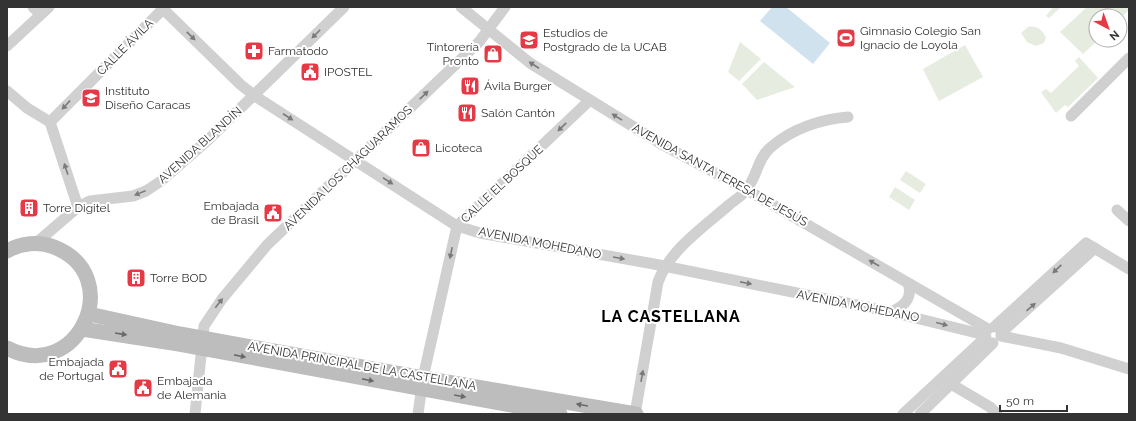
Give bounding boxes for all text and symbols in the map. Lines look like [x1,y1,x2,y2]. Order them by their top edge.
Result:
north arrow [1088,8,1128,48]
street label: CALLE ÁVILA [94,16,156,78]
place label: Gimnasio Colegio San Ignacio de Loyola [860,24,981,52]
place label: Estudios de Postgrado de la UCAB [543,26,667,54]
sports icon: Gimnasio Colegio San Ignacio de Loyola [835,27,857,49]
text: N [1107,28,1122,43]
one-way arrow [311,29,321,39]
school or university icon: Estudios de Postgrado de la UCAB [518,29,540,51]
one-way arrow [186,32,196,41]
pharmacy icon: Farmatodo [243,40,265,62]
place label: Tintorería Pronto [427,40,479,68]
shop icon: Tintorería Pronto [482,43,504,65]
place label: Farmatodo [268,44,328,58]
public building icon: IPOSTEL [299,61,321,83]
one-way arrow [528,61,539,69]
place label: IPOSTEL [324,65,372,79]
restaurant icon: Ávila Burger [459,75,481,97]
place label: Ávila Burger [484,79,552,93]
place label: Instituto Diseño Caracas [105,84,191,112]
school or university icon: Instituto Diseño Caracas [80,87,102,109]
one-way arrow [420,91,429,100]
one-way arrow [62,101,71,110]
restaurant icon: Salón Cantón [456,102,478,124]
street label: AVENIDA LOS CHAGUARAMOS [281,103,415,233]
street label: AVENIDA BLANDÍN [155,104,245,186]
place label: Salón Cantón [481,106,555,120]
one-way arrow [282,113,293,121]
one-way arrow [611,113,623,120]
street label: AVENIDA SANTA TERESA DE JESÚS [630,121,810,229]
one-way arrow [557,123,567,132]
shop icon: Licoteca [410,137,432,159]
place label: Licoteca [435,141,482,155]
street label: CALLE EL BOSQUE [458,142,546,226]
one-way arrow [62,163,68,175]
one-way arrow [383,177,393,185]
one-way arrow [135,190,146,196]
building icon: Torre Digitel [18,197,40,219]
place label: Embajada de Brasil [204,199,260,227]
place label: Torre Digitel [43,201,111,215]
public building icon: Embajada de Brasil [262,202,284,224]
street label: AVENIDA MOHEDANO [478,224,602,262]
one-way arrow [448,247,454,259]
one-way arrow [613,255,625,261]
one-way arrow [868,260,880,267]
one-way arrow [1052,264,1062,273]
building icon: Torre BOD [125,267,147,289]
place label: Torre BOD [150,271,207,285]
one-way arrow [740,281,752,287]
street label: AVENIDA MOHEDANO [796,287,920,325]
one-way arrow [215,297,223,308]
one-way arrow [1025,303,1036,312]
district label: LA CASTELLANA [601,307,741,326]
one-way arrow [936,321,948,327]
one-way arrow [115,331,127,337]
street label: AVENIDA PRINCIPAL DE LA CASTELLANA [247,339,477,393]
one-way arrow [234,353,246,359]
place label: Embajada de Portugal [39,355,105,383]
public building icon: Embajada de Portugal [107,358,129,380]
one-way arrow [639,370,645,382]
place label: Embajada de Alemania [157,374,226,402]
public building icon: Embajada de Alemania [132,377,154,399]
one-way arrow [362,377,374,383]
scale bar [1000,387,1067,413]
one-way arrow [454,394,466,400]
text: 50 m [1006,394,1034,408]
one-way arrow [576,402,588,408]

